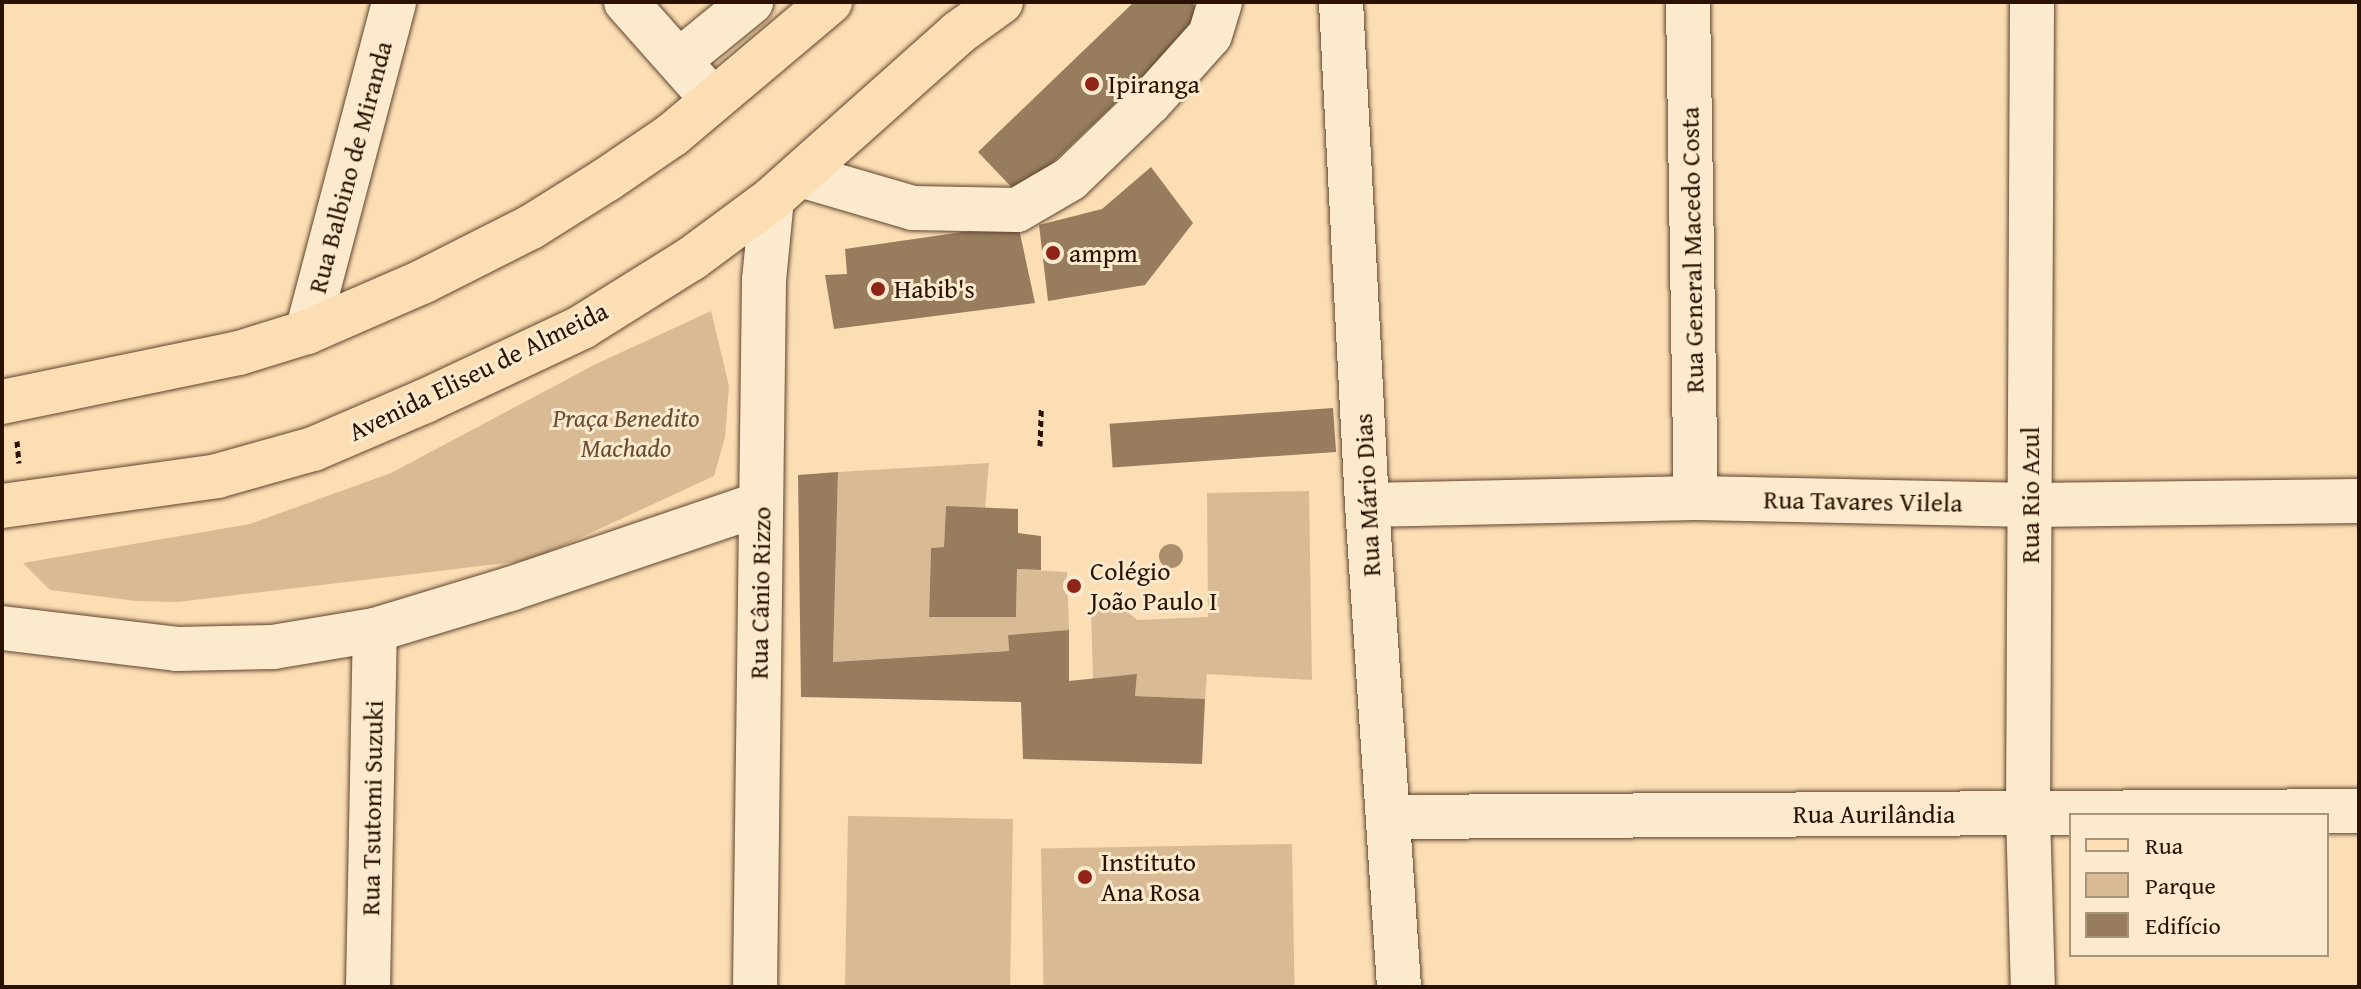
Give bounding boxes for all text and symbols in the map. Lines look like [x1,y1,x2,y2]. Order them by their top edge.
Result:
street label: Rua Balbino de Miranda [301,38,399,296]
place label: Ipiranga [1108,68,1200,100]
marker: Ipiranga [1083,75,1101,93]
street label: Rua General Macedo Costa [1674,106,1710,394]
place label: ampm [1069,237,1138,269]
marker: ampm [1044,244,1062,262]
place label: Habib's [894,273,975,305]
marker: Habib's [869,280,887,298]
street label: Avenida Eliseu de Almeida [343,295,613,447]
park label: Praça Benedito Machado [552,402,700,464]
street label: Rua Mário Dias [1347,413,1387,577]
street label: Rua Rio Azul [2014,427,2046,563]
street label: Rua Tavares Vilela [1763,484,1963,518]
street label: Rua Cânio Rizzo [743,506,777,680]
place label: Colégio João Paulo I [1090,555,1217,616]
marker: Colégio João Paulo I [1065,577,1083,595]
street label: Rua Tsutomi Suzuki [355,700,389,916]
street label: Rua Aurilândia [1793,798,1955,830]
legend [2069,813,2329,957]
text: Rua [2145,828,2183,863]
place label: Instituto Ana Rosa [1101,846,1200,908]
marker: Instituto Ana Rosa [1076,868,1094,886]
text: Parque [2145,868,2216,903]
text: Edifício [2145,908,2221,943]

